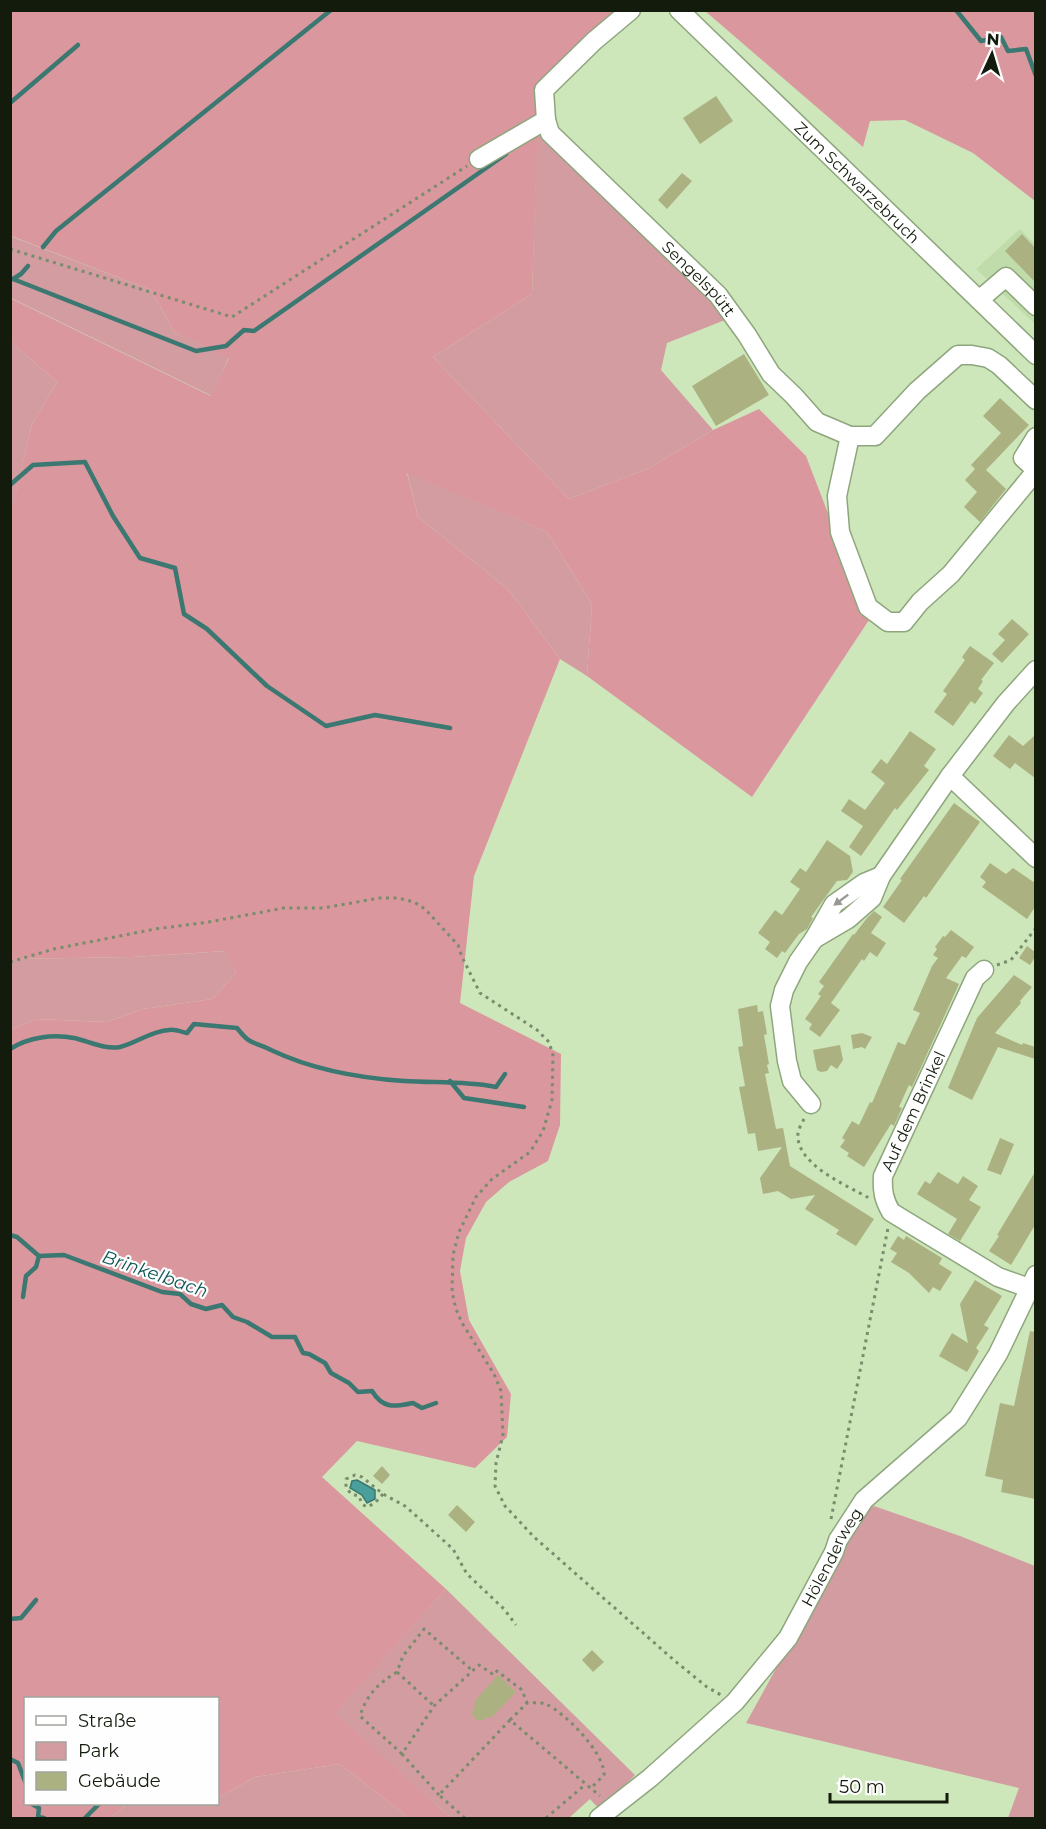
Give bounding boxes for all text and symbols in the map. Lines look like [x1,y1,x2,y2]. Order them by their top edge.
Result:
north arrow [962,24,1022,84]
text: N [986,30,1000,49]
street label: Zum Schwarzebruch [790,118,924,247]
street label: Sengelspütt [658,237,740,321]
one-way arrow [833,894,848,906]
street label: Auf dem Brinkel [877,1048,950,1174]
water label: Brinkelbach [99,1246,211,1302]
street label: Hölenderweg [798,1504,866,1610]
legend [24,1697,219,1805]
text: Straße [78,1710,137,1732]
text: Park [78,1740,119,1762]
scale bar [830,1766,947,1804]
text: Gebäude [78,1770,161,1792]
text: 50 m [839,1776,885,1798]

